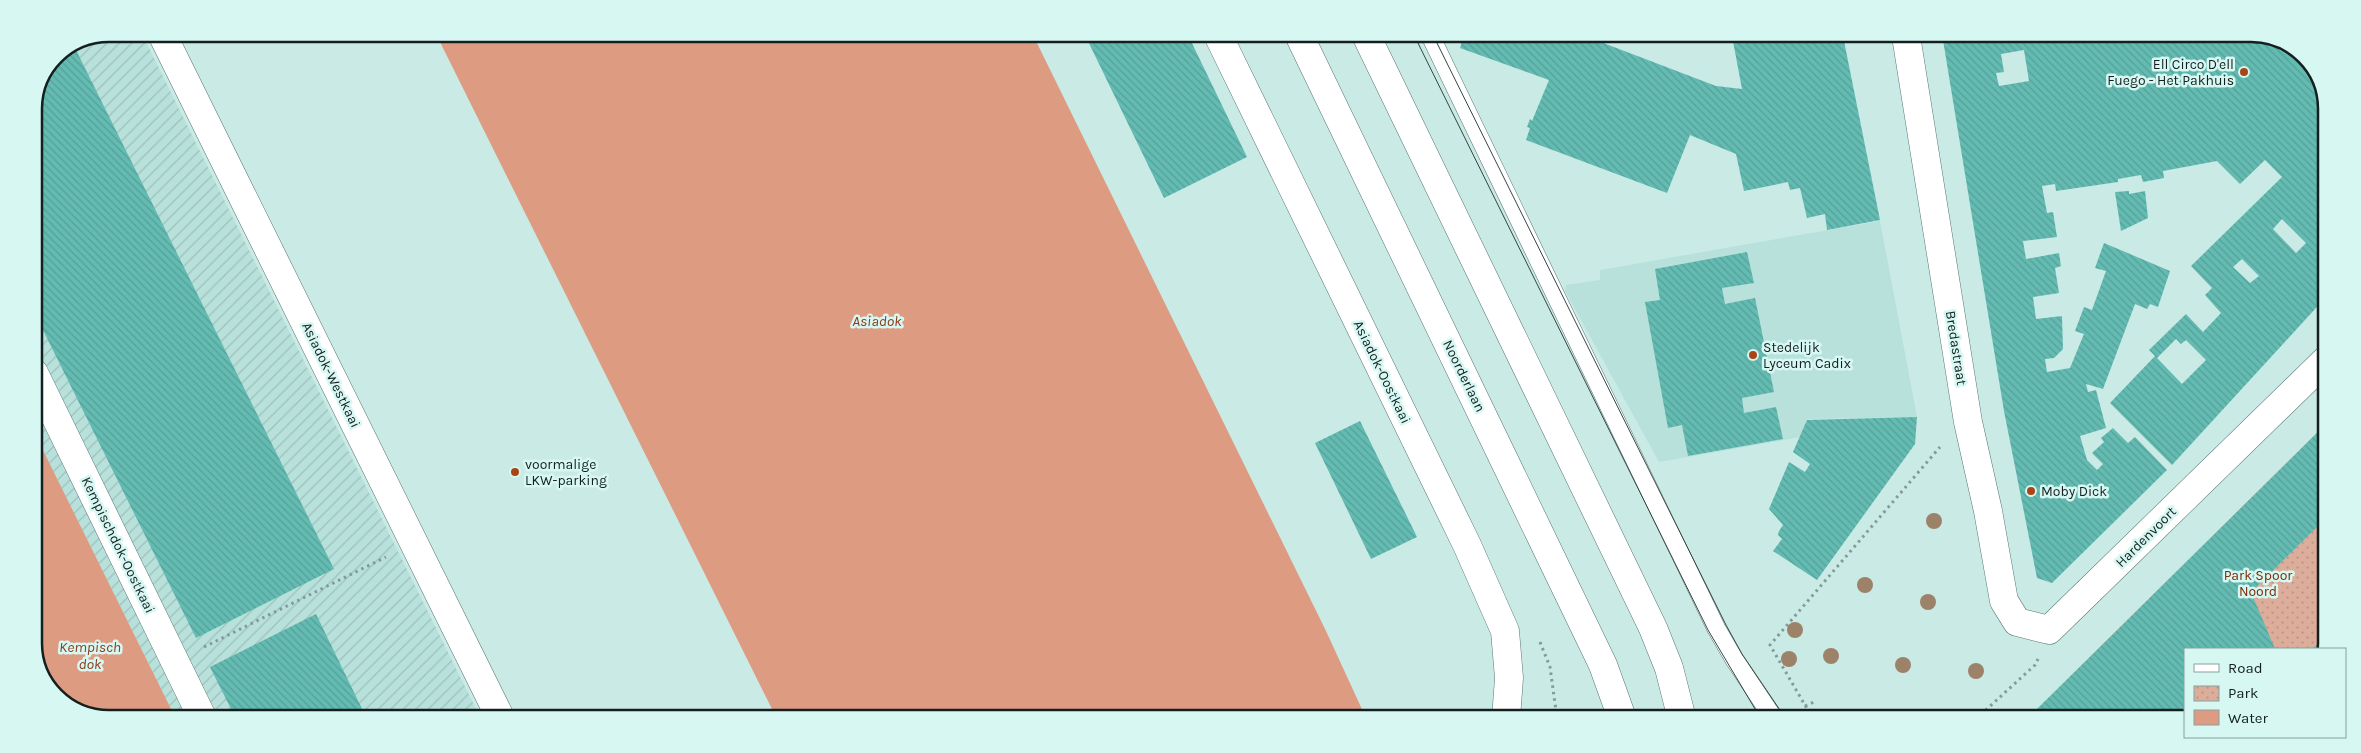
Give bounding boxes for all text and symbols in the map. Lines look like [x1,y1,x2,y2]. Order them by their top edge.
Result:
place label: Ell Circo D'ell Fuego - Het Pakhuis [2107,56,2234,89]
marker: Ell Circo D'ell Fuego - Het Pakhuis [2238,66,2250,78]
street label: Bredastraat [1942,309,1970,387]
water label: Asiadok [852,312,902,330]
street label: Asiadok-Oostkaai [1350,318,1414,426]
street label: Asiadok-Westkaai [298,319,364,431]
street label: Noorderlaan [1439,337,1489,415]
place label: Stedelijk Lyceum Cadix [1763,339,1851,372]
marker: Stedelijk Lyceum Cadix [1747,349,1759,361]
place label: voormalige LKW-parking [525,456,607,489]
marker: voormalige LKW-parking [509,466,521,478]
street label: Kempischdok-Oostkaai [78,474,158,616]
place label: Moby Dick [2041,483,2107,500]
marker: Moby Dick [2025,485,2037,497]
street label: Hardenvoort [2112,503,2180,571]
park label: Park Spoor Noord [2224,567,2293,600]
water label: Kempisch dok [59,638,121,673]
legend [2184,648,2346,738]
text: Road [2228,659,2263,677]
text: Park [2228,684,2258,702]
text: Water [2228,709,2269,727]

